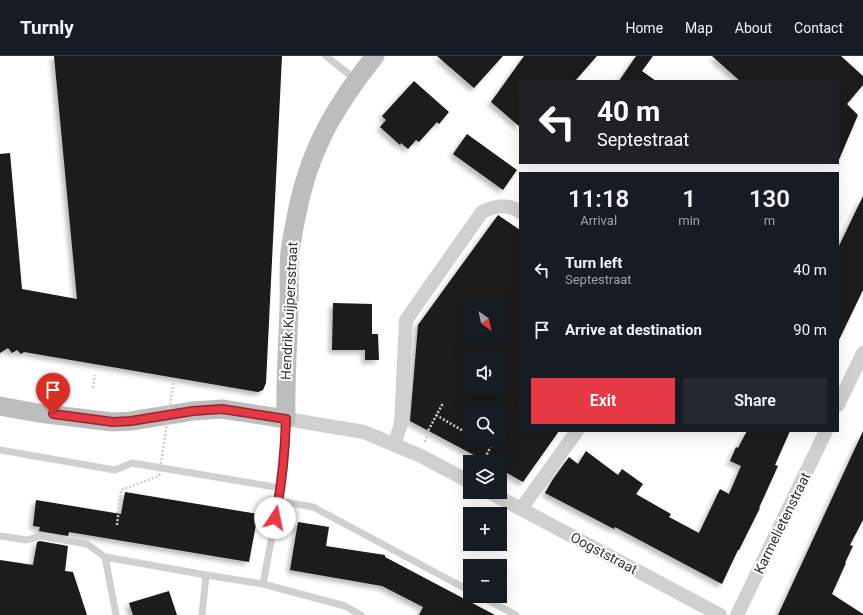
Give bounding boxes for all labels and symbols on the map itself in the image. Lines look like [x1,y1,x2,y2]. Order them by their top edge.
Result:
street label: Hendrik Kuijpersstraat [277,241,301,380]
north arrow [463,299,507,343]
pin [36,373,70,414]
street label: Karmelietenstraat [751,469,814,576]
position arrow [254,497,296,539]
street label: Oogststraat [568,529,641,577]

